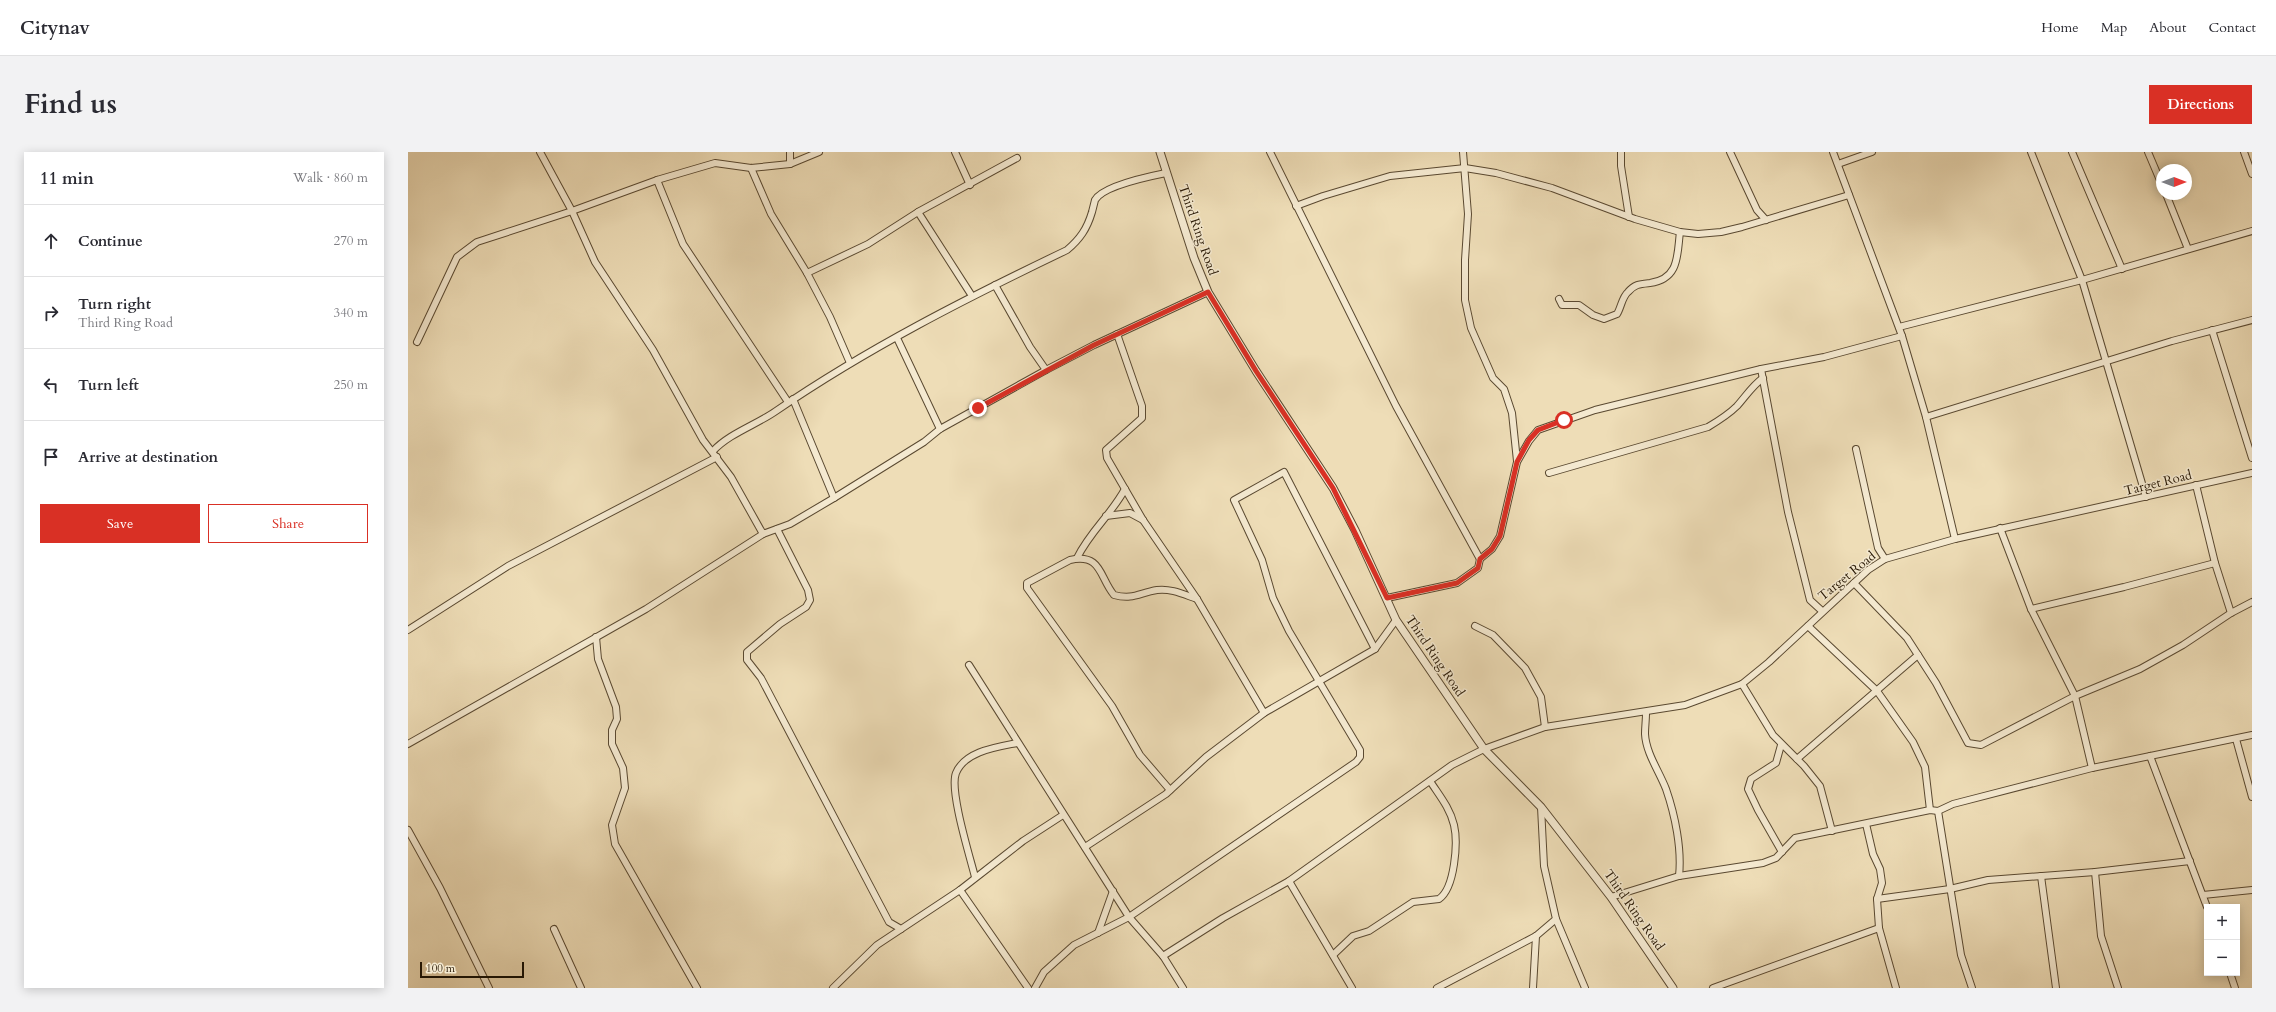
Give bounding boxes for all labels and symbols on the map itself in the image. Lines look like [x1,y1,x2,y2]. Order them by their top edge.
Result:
north arrow [2156,164,2192,200]
street label: Third Ring Road [1174,182,1222,278]
route end [969,399,987,417]
route start [1555,411,1573,429]
street label: Target Road [2122,466,2194,500]
street label: Target Road [1814,547,1880,605]
street label: Third Ring Road [1401,612,1469,700]
street label: Third Ring Road [1599,866,1669,954]
scale bar [420,960,524,979]

